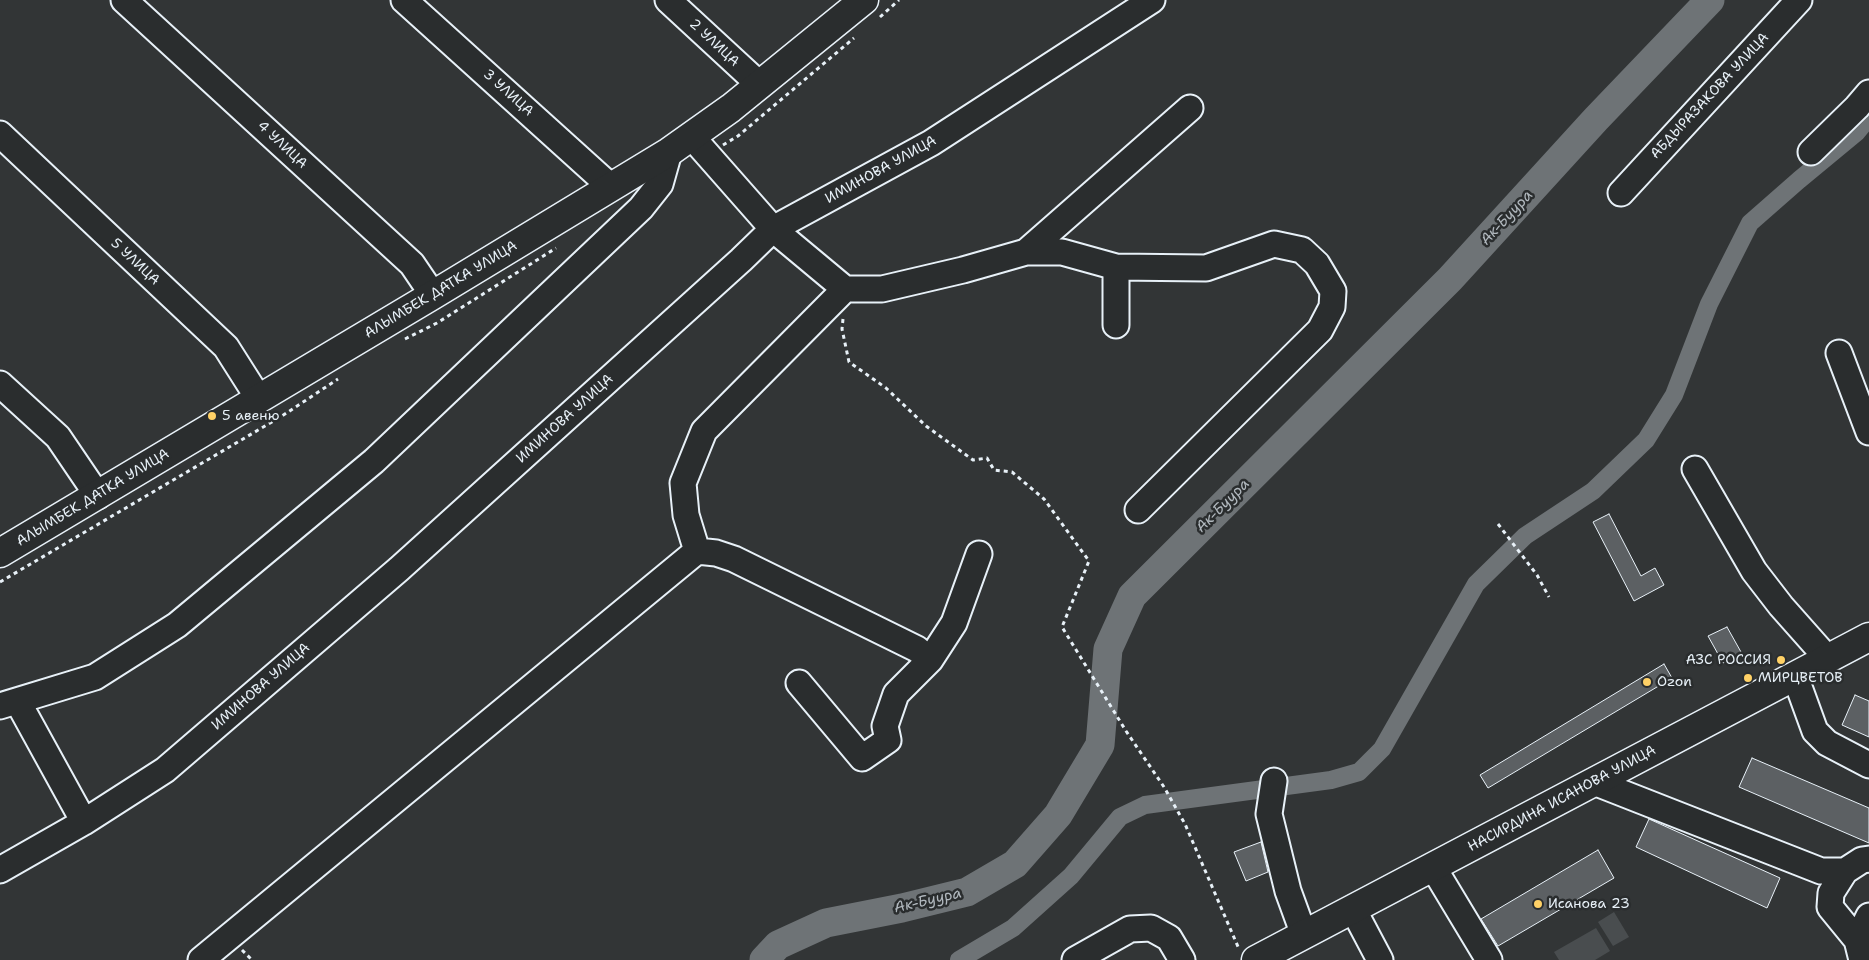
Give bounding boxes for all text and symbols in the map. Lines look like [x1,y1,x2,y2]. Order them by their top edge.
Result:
street label: 2 УЛИЦА [686,16,742,70]
street label: АБДЫРАЗАКОВА УЛИЦА [1647,30,1773,162]
street label: 3 УЛИЦА [479,66,537,120]
street label: 4 УЛИЦА [254,118,310,172]
street label: ИМИНОВА УЛИЦА [822,132,940,208]
water label: Ак-Буура [1477,187,1537,249]
street label: 5 УЛИЦА [107,235,163,289]
street label: АЛЫМБЕК ДАТКА УЛИЦА [362,238,520,342]
street label: ИМИНОВА УЛИЦА [513,371,617,467]
place label: 5 авеню [222,408,280,424]
marker: 5 авеню [206,410,218,422]
street label: АЛЫМБЕК ДАТКА УЛИЦА [14,446,172,550]
water label: Ак-Буура [1192,475,1254,537]
street label: ИМИНОВА УЛИЦА [208,640,314,734]
place label: АЗС РОССИЯ [1686,652,1771,668]
marker: АЗС РОССИЯ [1775,654,1787,666]
place label: МИРЦВЕТОВ [1758,670,1843,686]
marker: МИРЦВЕТОВ [1742,672,1754,684]
place label: Ozon [1657,674,1692,690]
marker: Ozon [1641,676,1653,688]
street label: НАСИРДИНА ИСАНОВА УЛИЦА [1465,742,1659,856]
water label: Ак-Буура [892,884,964,918]
place label: Исанова 23 [1548,896,1630,912]
marker: Исанова 23 [1532,898,1544,910]

